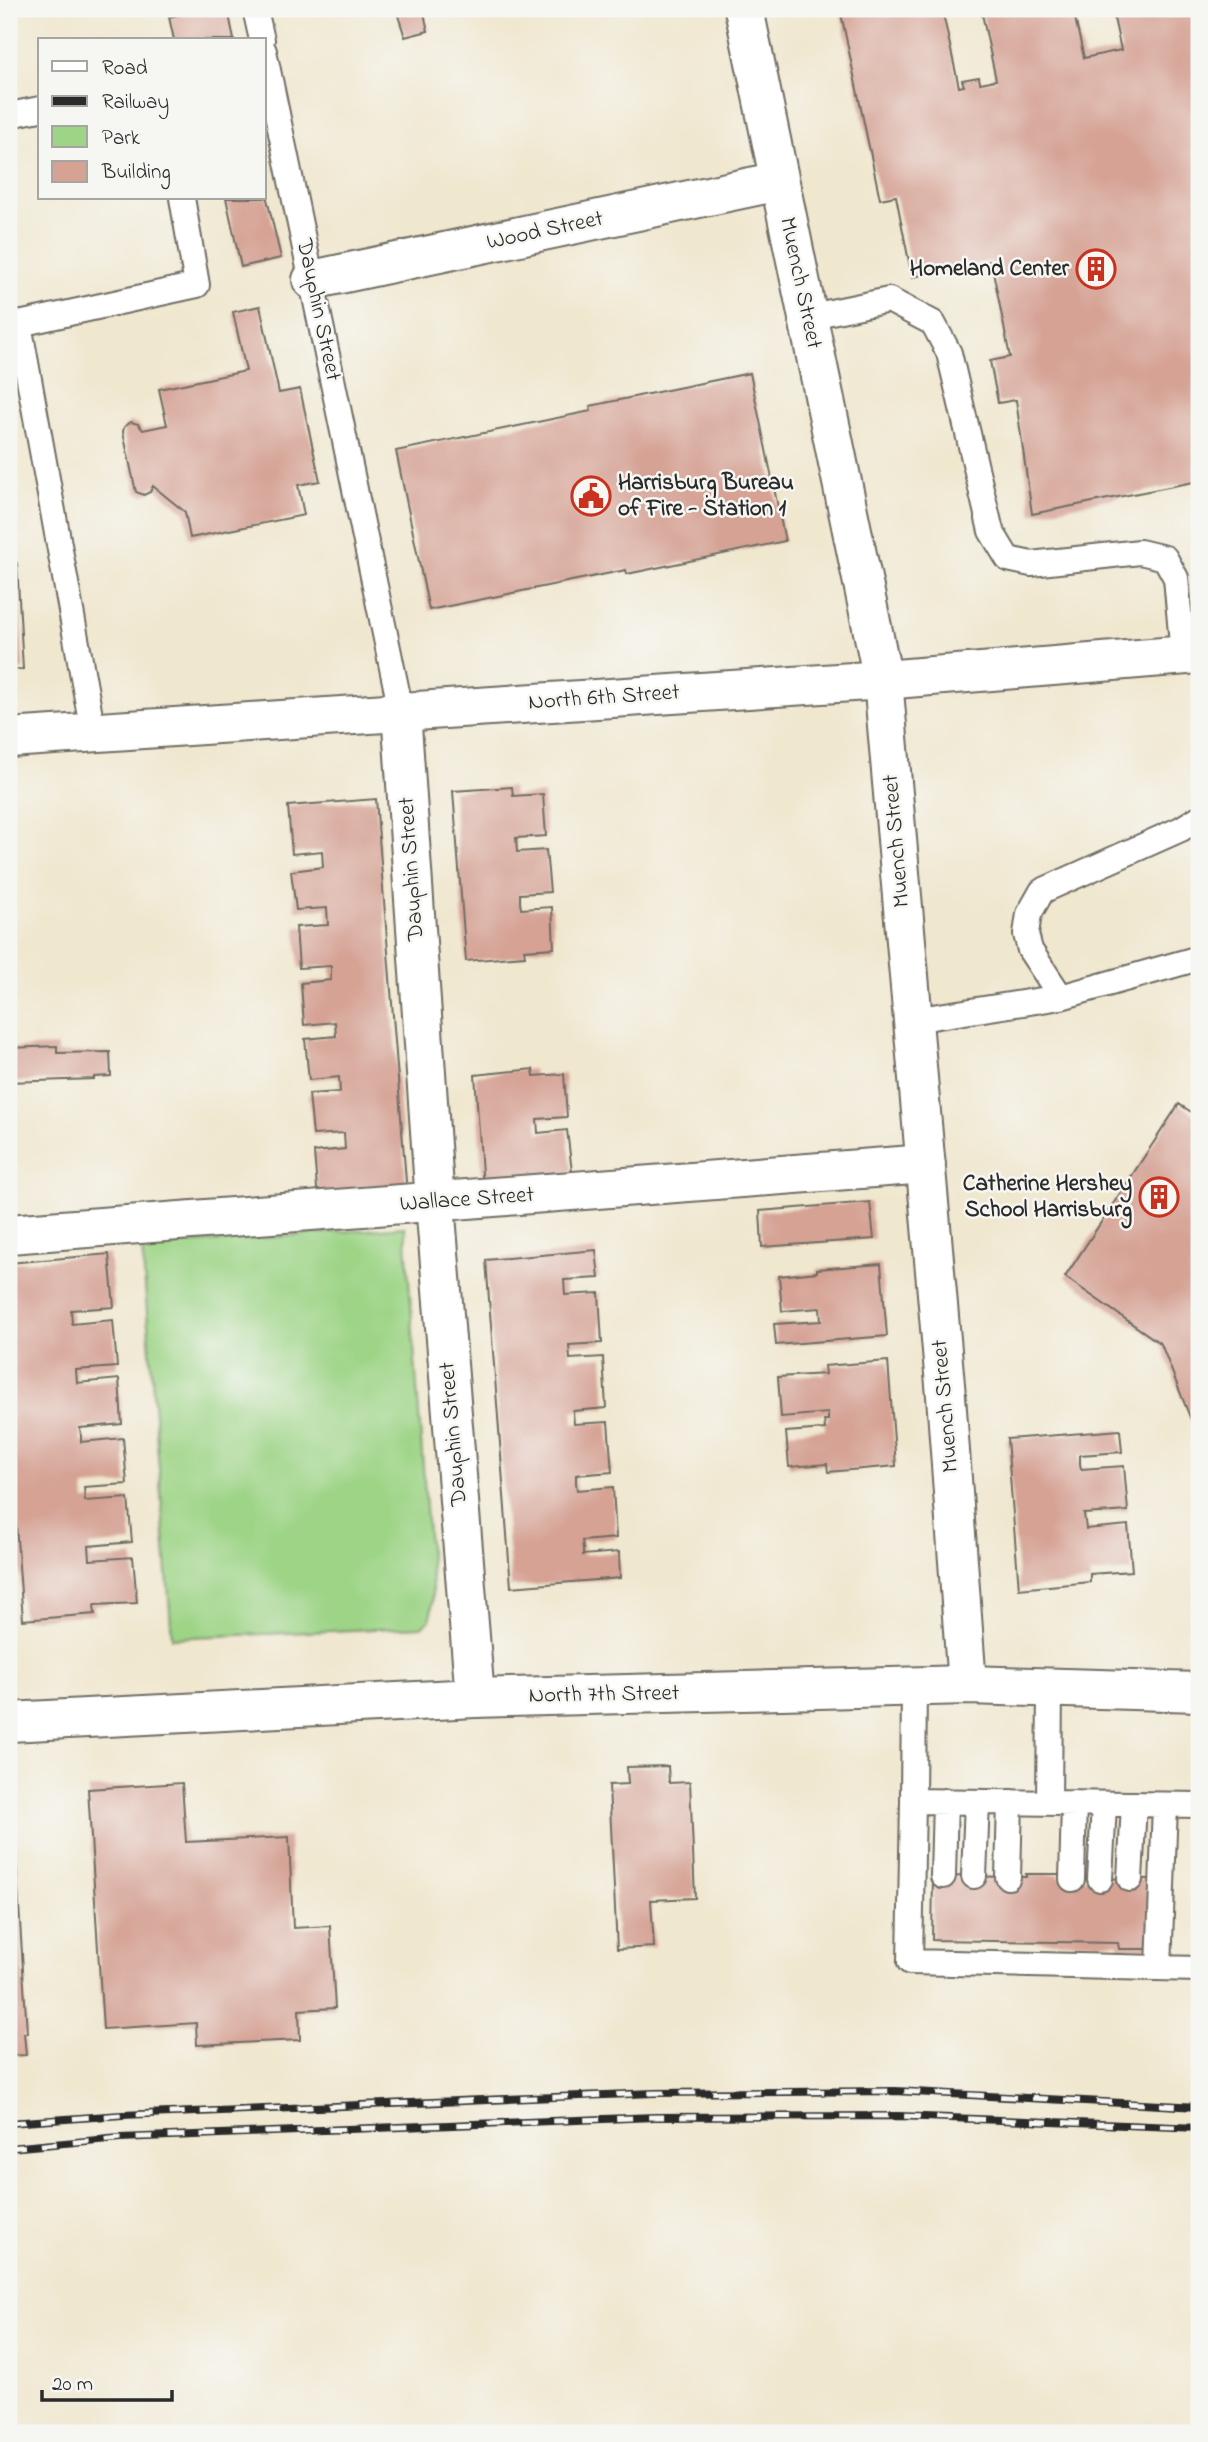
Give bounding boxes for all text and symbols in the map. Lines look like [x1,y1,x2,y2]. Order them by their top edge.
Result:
legend [38,38,266,200]
text: Road [102,54,148,84]
text: Railway [102,88,169,120]
text: Park [102,124,141,154]
text: Building [101,158,171,190]
street label: Wood Street [484,202,607,259]
street label: Muench Street [770,214,830,352]
street label: Dauphin Street [287,235,349,384]
building icon: Homeland Center [1075,248,1117,290]
place label: Homeland Center [910,253,1070,286]
place label: Harrisburg Bureau of Fire - Station 1 [618,467,794,526]
public building icon: Harrisburg Bureau of Fire - Station 1 [570,475,612,517]
street label: North 6th Street [527,676,681,720]
street label: Muench Street [875,773,919,909]
street label: Dauphin Street [390,796,434,943]
place label: Catherine Hershey School Harrisburg [963,1168,1132,1229]
building icon: Catherine Hershey School Harrisburg [1138,1176,1180,1218]
street label: Wallace Street [399,1179,536,1221]
street label: Muench Street [924,1338,968,1474]
street label: Dauphin Street [431,1360,477,1508]
street label: North 7th Street [528,1677,680,1713]
scale bar [42,2358,172,2402]
text: 20 m [52,2370,93,2400]

